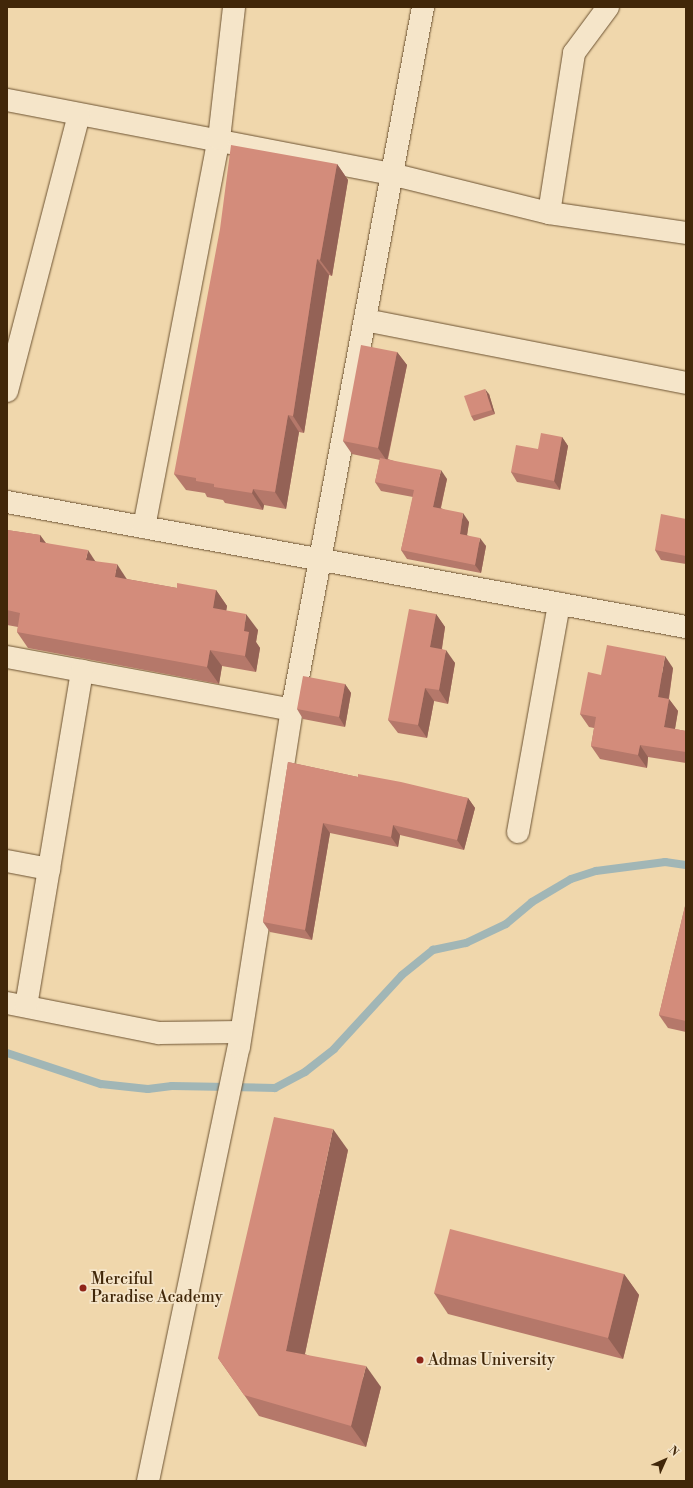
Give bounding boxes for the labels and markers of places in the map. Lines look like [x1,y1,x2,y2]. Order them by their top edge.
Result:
place label: Merciful Paradise Academy [91,1269,222,1307]
marker: Merciful Paradise Academy [78,1283,88,1293]
place label: Admas University [428,1350,555,1370]
marker: Admas University [415,1355,425,1365]

